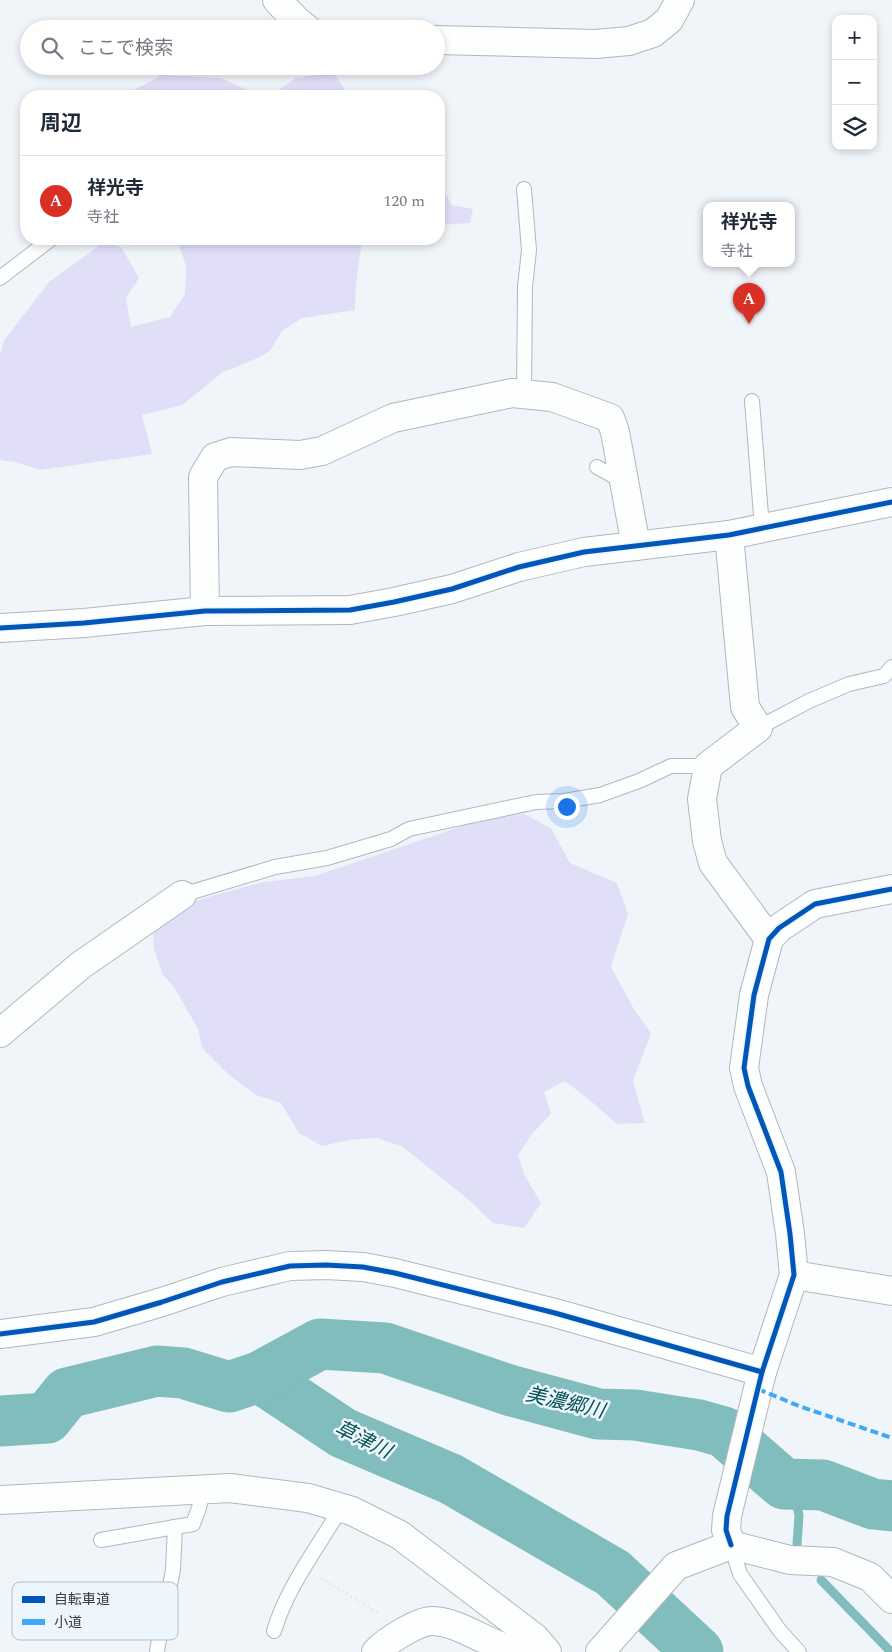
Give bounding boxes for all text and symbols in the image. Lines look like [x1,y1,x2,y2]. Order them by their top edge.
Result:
map controls [832,15,877,150]
button: + [832,15,877,60]
search box [20,20,445,75]
icon: search [38,34,66,62]
text: ここで検索 [78,34,173,63]
button: − [832,60,877,105]
button: layers [832,105,877,150]
text: 周辺 [40,108,82,140]
text: 祥光寺 [87,174,144,203]
text: A [50,189,62,213]
text: 120 m [383,189,425,213]
popup [703,202,795,267]
text: 寺社 [87,205,119,229]
text: 祥光寺 [720,208,778,237]
text: 寺社 [720,239,753,263]
pin: A [733,283,765,324]
your location [554,794,580,820]
water label: 美濃郷川 [523,1379,609,1427]
water label: 草津川 [329,1413,398,1468]
legend [12,1582,178,1640]
text: 自転車道 [54,1589,110,1610]
text: 小道 [54,1612,82,1633]

